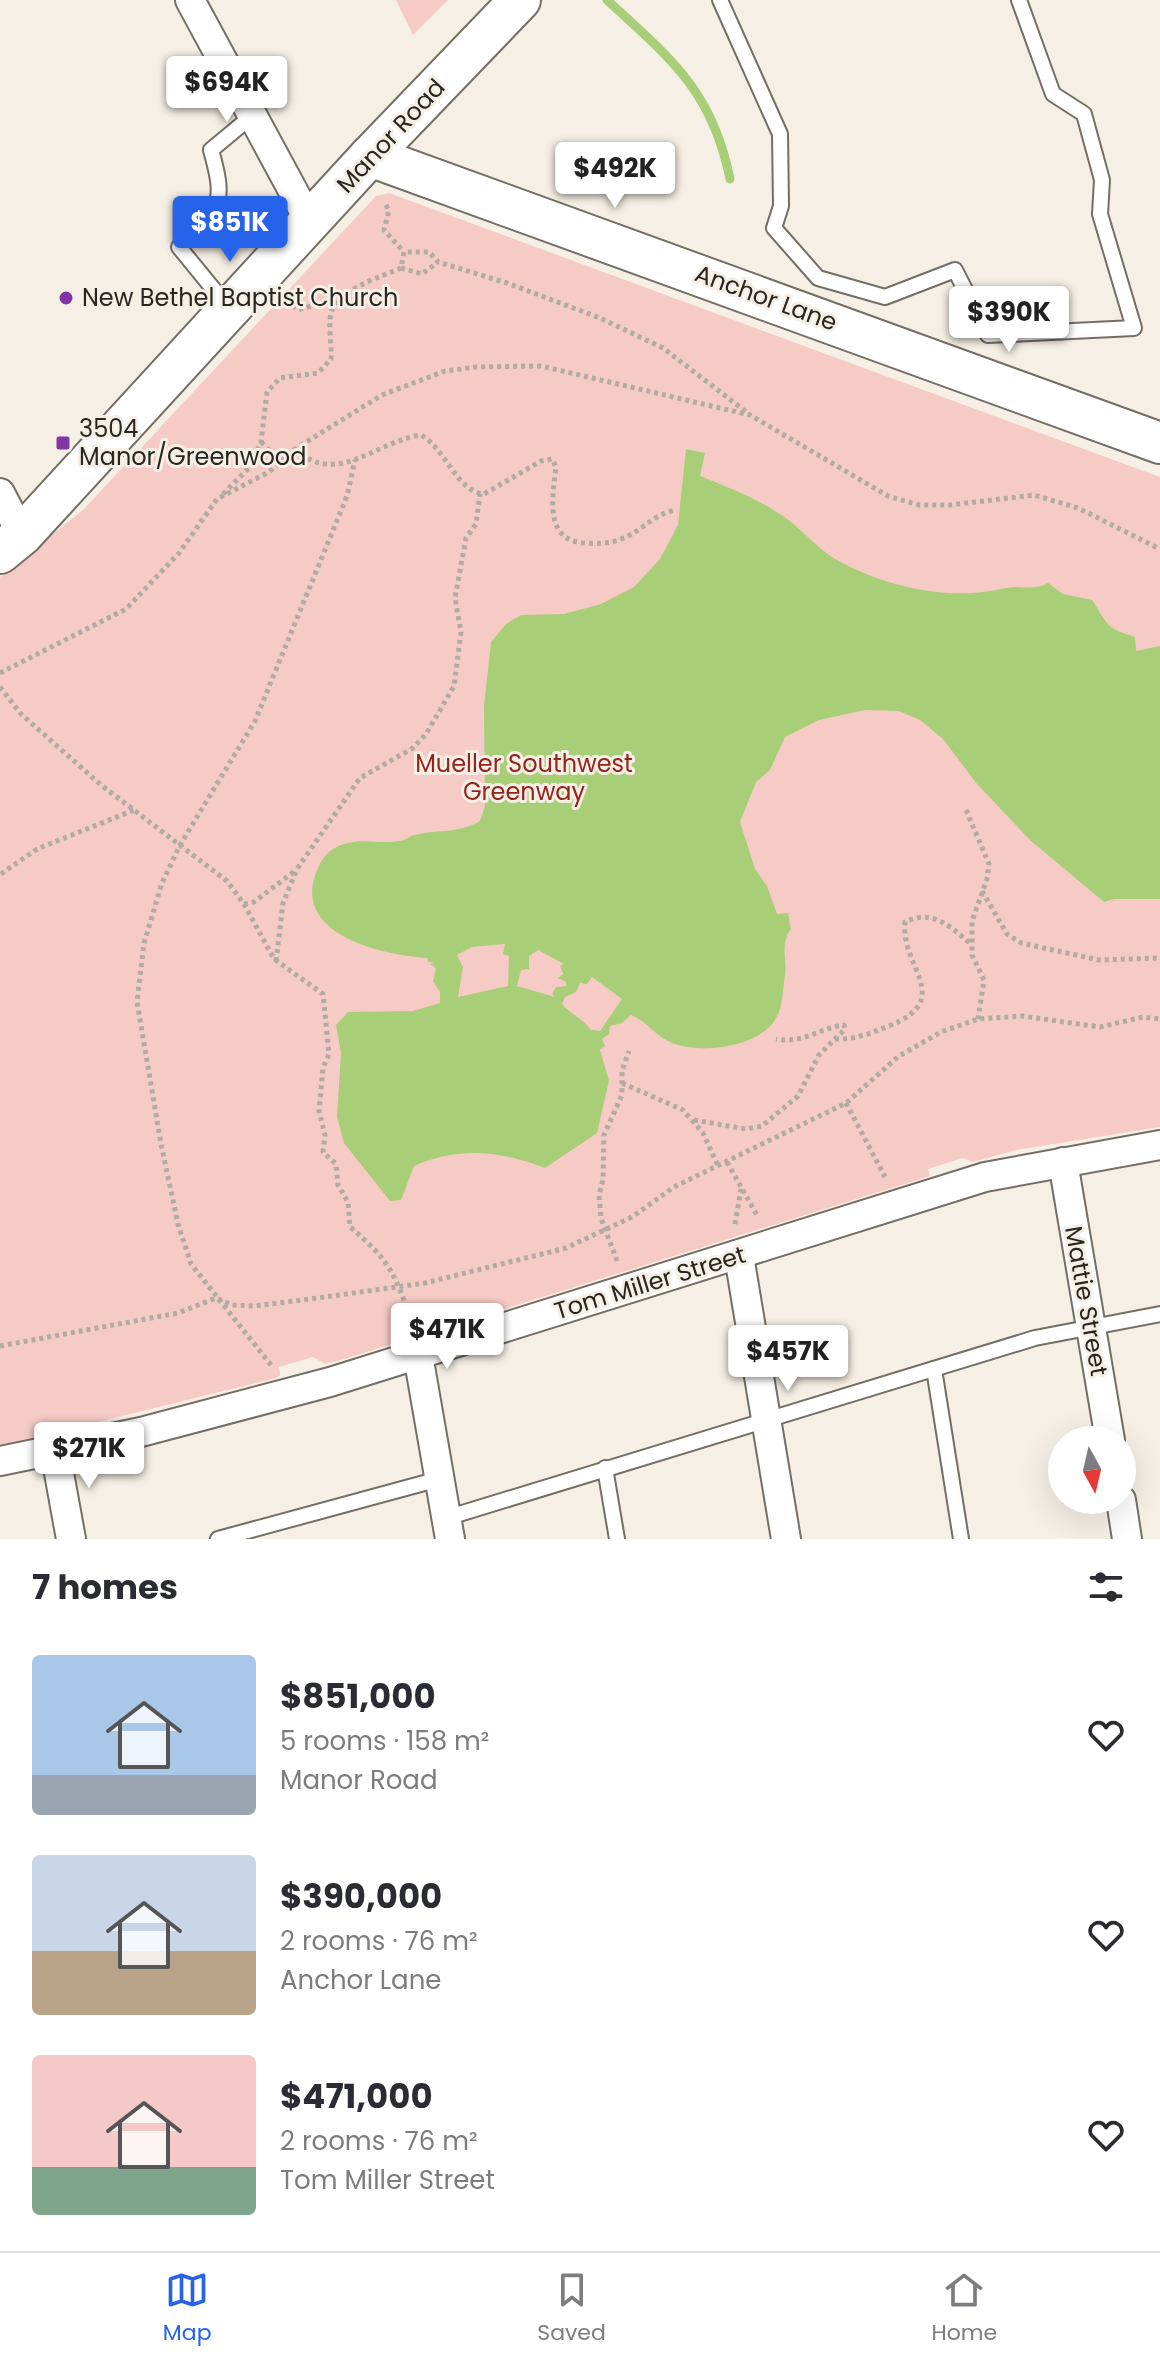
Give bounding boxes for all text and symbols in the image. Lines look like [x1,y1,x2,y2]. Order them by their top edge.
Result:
pin: $694K [171,56,283,124]
text: $694K [184,64,270,100]
street label: Manor Road [329,71,452,200]
pin: $492K [559,142,671,210]
text: $492K [573,150,657,186]
pin: $851K [174,196,286,264]
text: $851K [191,204,269,240]
street label: Anchor Lane [691,257,842,339]
place label: New Bethel Baptist Church [82,281,398,314]
pin: $390K [953,286,1065,354]
marker: New Bethel Baptist Church [57,289,75,307]
text: $390K [967,294,1051,330]
place label: 3504 Manor/Greenwood [79,412,306,473]
marker: 3504 Manor/Greenwood [54,434,72,452]
park label: Mueller Southwest Greenway [415,747,633,808]
street label: Mattie Street [1057,1223,1116,1379]
street label: Tom Miller Street [550,1238,750,1327]
pin: $471K [391,1303,503,1371]
text: $471K [409,1311,485,1347]
pin: $457K [732,1325,844,1393]
text: $457K [746,1333,830,1369]
pin: $271K [33,1422,145,1490]
north arrow [1048,1426,1136,1514]
map controls [1048,1426,1136,1514]
text: $271K [52,1430,126,1466]
text: 7 homes [32,1563,178,1611]
icon: filters [1084,1565,1128,1609]
text: $851,000 [280,1672,436,1720]
icon: home [96,1687,192,1783]
icon: heart [1084,1713,1128,1757]
text: 5 rooms · 158 m² [280,1723,489,1759]
text: Manor Road [280,1762,437,1798]
text: $390,000 [280,1872,442,1920]
icon: home [96,1887,192,1983]
icon: heart [1084,1913,1128,1957]
text: 2 rooms · 76 m² [280,1923,478,1959]
text: Anchor Lane [280,1962,441,1998]
text: $471,000 [280,2072,433,2120]
icon: home [96,2087,192,2183]
icon: heart [1084,2113,1128,2157]
text: 2 rooms · 76 m² [280,2123,478,2159]
text: Tom Miller Street [280,2162,495,2198]
tab: Map [163,2268,212,2349]
tab: Saved [537,2268,606,2349]
tab: Home [932,2268,997,2349]

